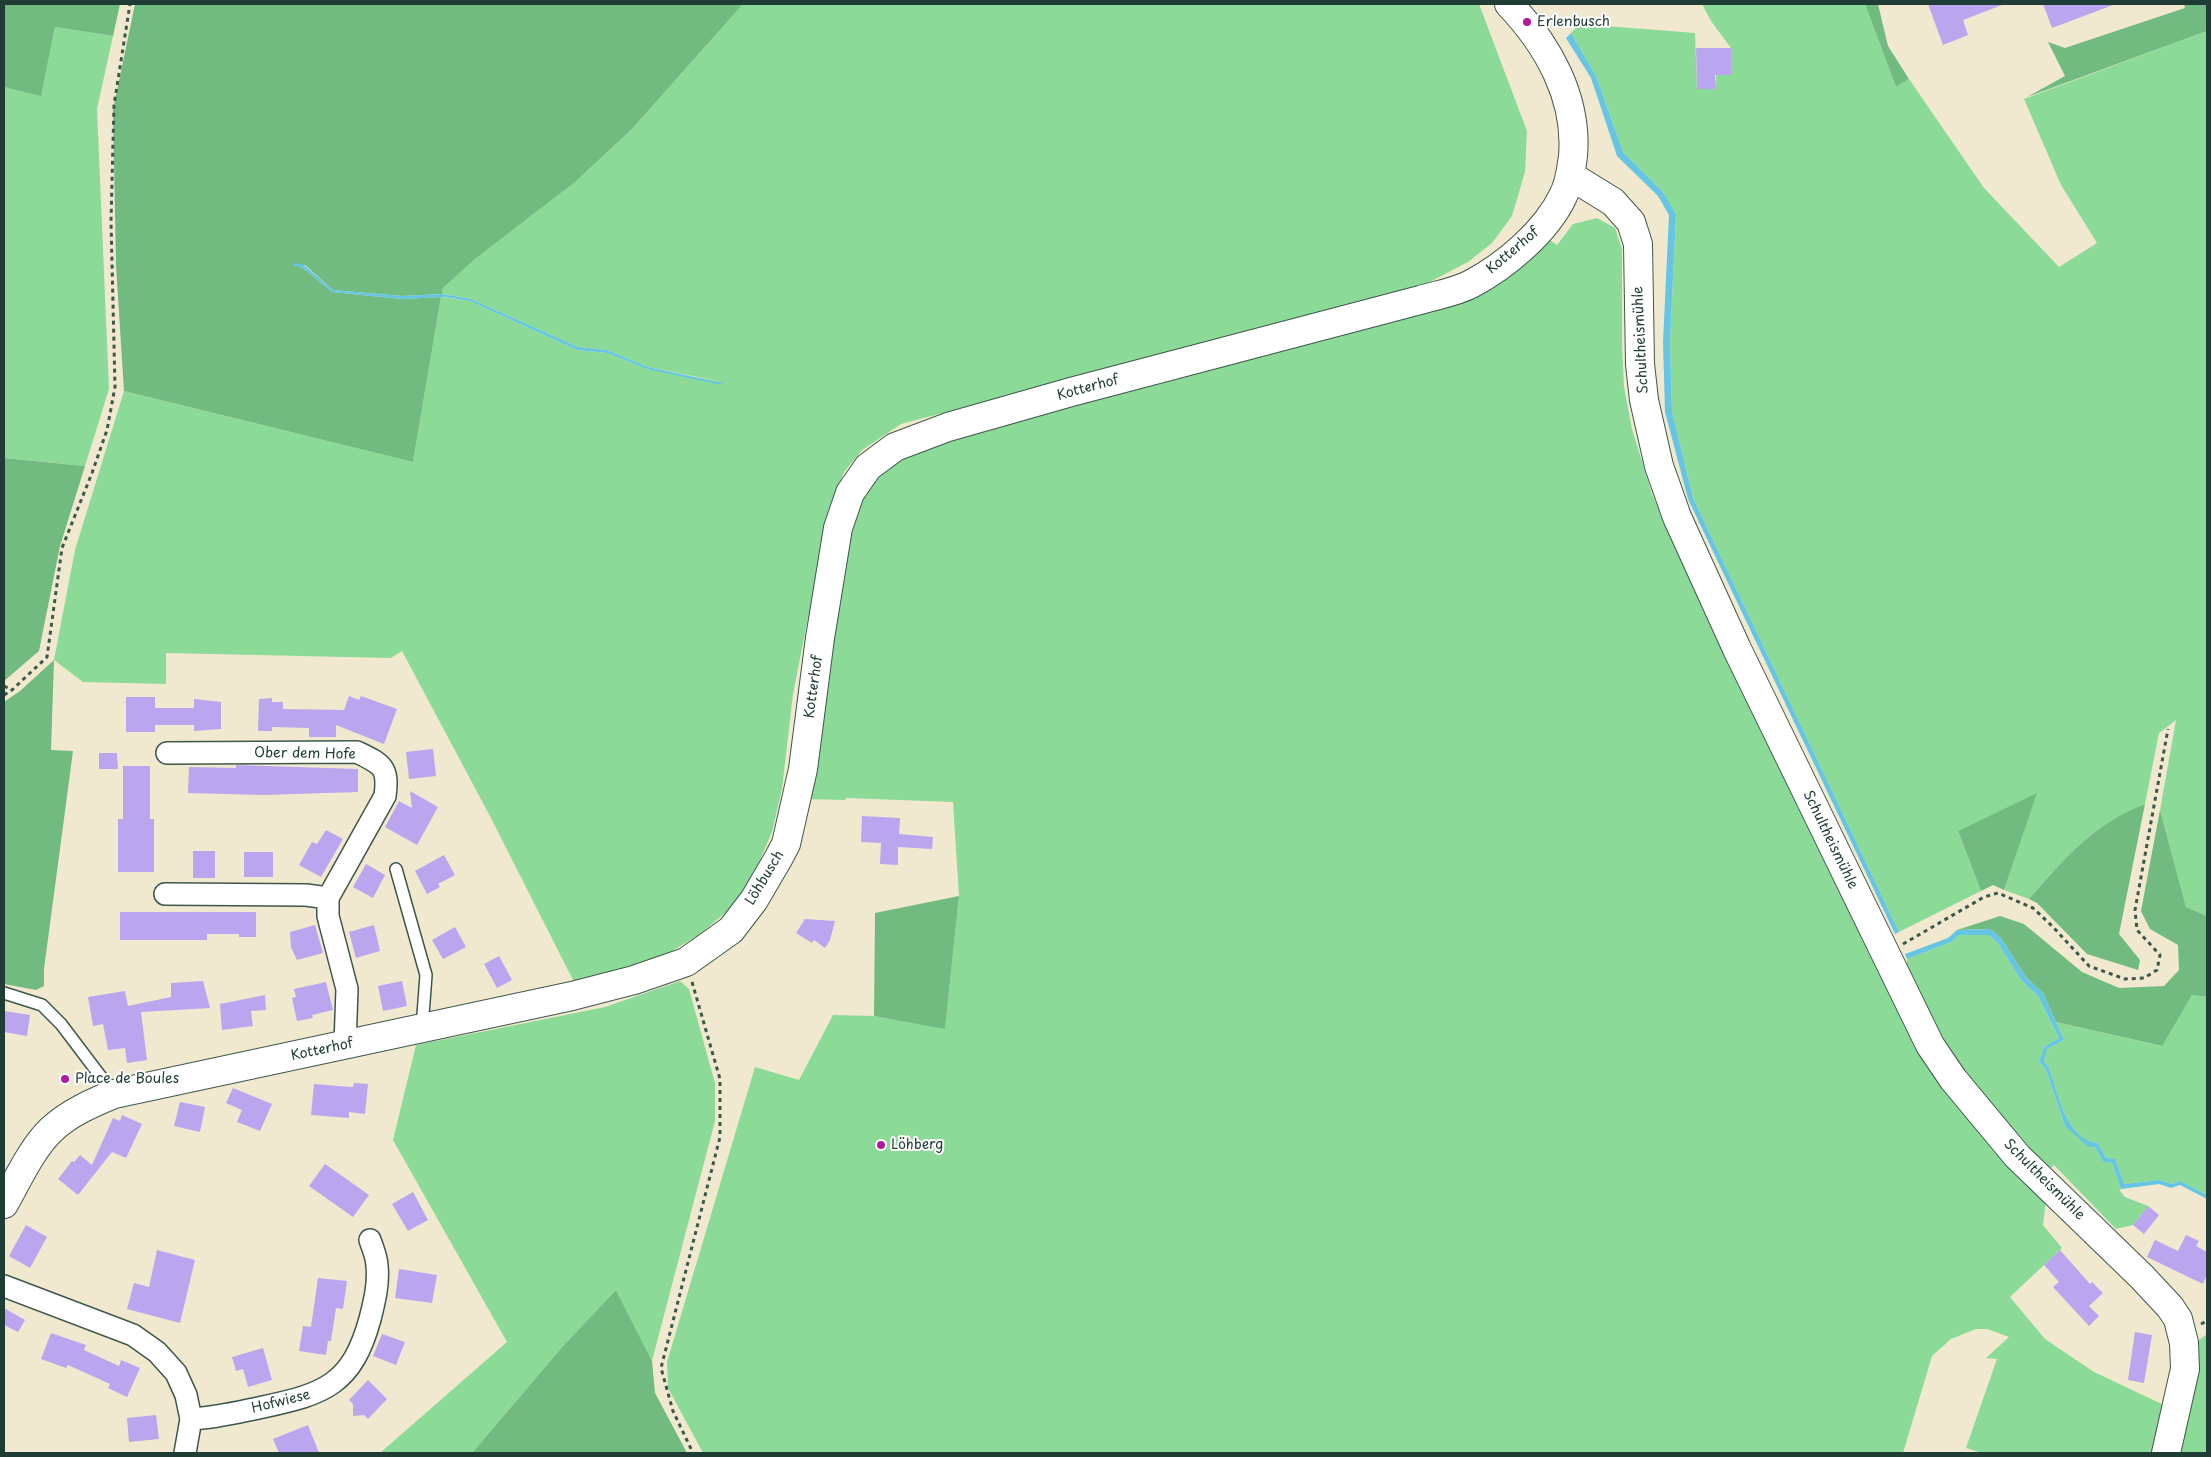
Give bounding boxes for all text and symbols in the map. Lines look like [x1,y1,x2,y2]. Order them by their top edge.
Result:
place label: Erlenbusch [1537,14,1610,30]
marker: Erlenbusch [1521,16,1533,28]
street label: Kotterhof [1483,224,1543,278]
street label: Schultheismühle [1630,286,1652,394]
street label: Kotterhof [1055,372,1121,404]
street label: Kotterhof [801,655,827,719]
street label: Ober dem Hofe [254,745,356,763]
street label: Schultheismühle [1799,788,1861,892]
street label: Löhbusch [742,848,788,908]
street label: Kotterhof [289,1035,355,1065]
place label: Place de Boules [75,1071,179,1087]
marker: Place de Boules [59,1073,71,1085]
street label: Schultheismühle [2000,1136,2088,1224]
place label: Löhberg [891,1137,943,1153]
marker: Löhberg [875,1139,887,1151]
street label: Hofwiese [250,1387,312,1417]

